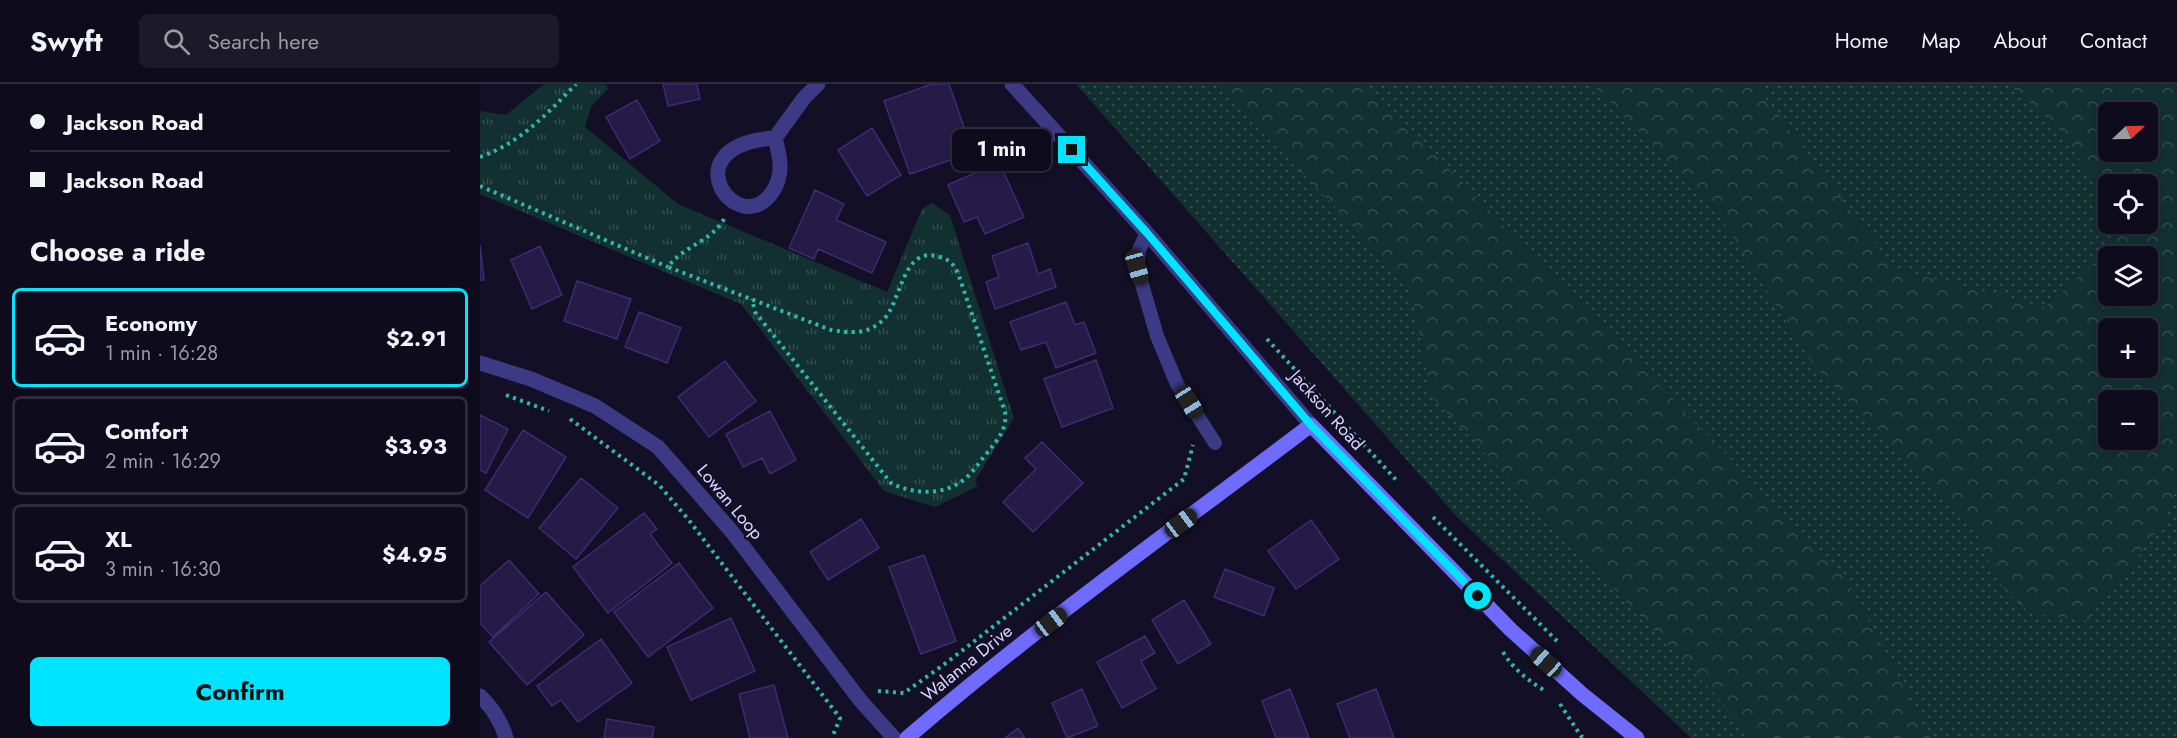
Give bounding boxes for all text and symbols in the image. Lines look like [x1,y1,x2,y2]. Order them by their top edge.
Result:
search box [139,14,559,68]
text: Swyft [30,21,103,62]
icon: search [160,25,193,58]
text: Search here [208,25,319,57]
text: Home [1835,26,1888,56]
text: Map [1921,26,1961,56]
text: About [1994,26,2047,56]
text: Contact [2080,26,2147,56]
north arrow [2098,102,2158,162]
map controls [2098,102,2158,450]
text: Jackson Road [66,106,204,138]
callout: 1 min [952,129,1051,171]
text: 1 min [977,135,1026,164]
route end [1058,136,1085,163]
text: Jackson Road [66,164,204,196]
button: locate [2098,174,2158,234]
text: Choose a ride [30,232,205,271]
button: layers [2098,246,2158,306]
car [1123,247,1151,287]
text: Economy [105,307,197,339]
icon: car [33,311,87,365]
button: + [2098,318,2158,378]
text: $2.91 [386,322,447,354]
text: 1 min · 16:28 [105,339,218,368]
street label: Jackson Road [1282,363,1370,456]
car [1172,382,1206,422]
button: − [2098,390,2158,450]
text: Comfort [105,415,188,447]
icon: car [33,419,87,473]
text: $3.93 [385,430,447,462]
text: 2 min · 16:29 [105,447,221,476]
street label: Lowan Loop [691,459,769,545]
car [1161,505,1201,541]
text: XL [105,523,132,555]
icon: car [33,527,87,581]
text: $4.95 [382,538,447,570]
text: 3 min · 16:30 [105,555,221,584]
route start [1464,582,1491,609]
car [1031,604,1071,640]
street label: Walanna Drive [916,618,1018,708]
car [1527,643,1565,681]
button: Confirm [30,657,450,726]

